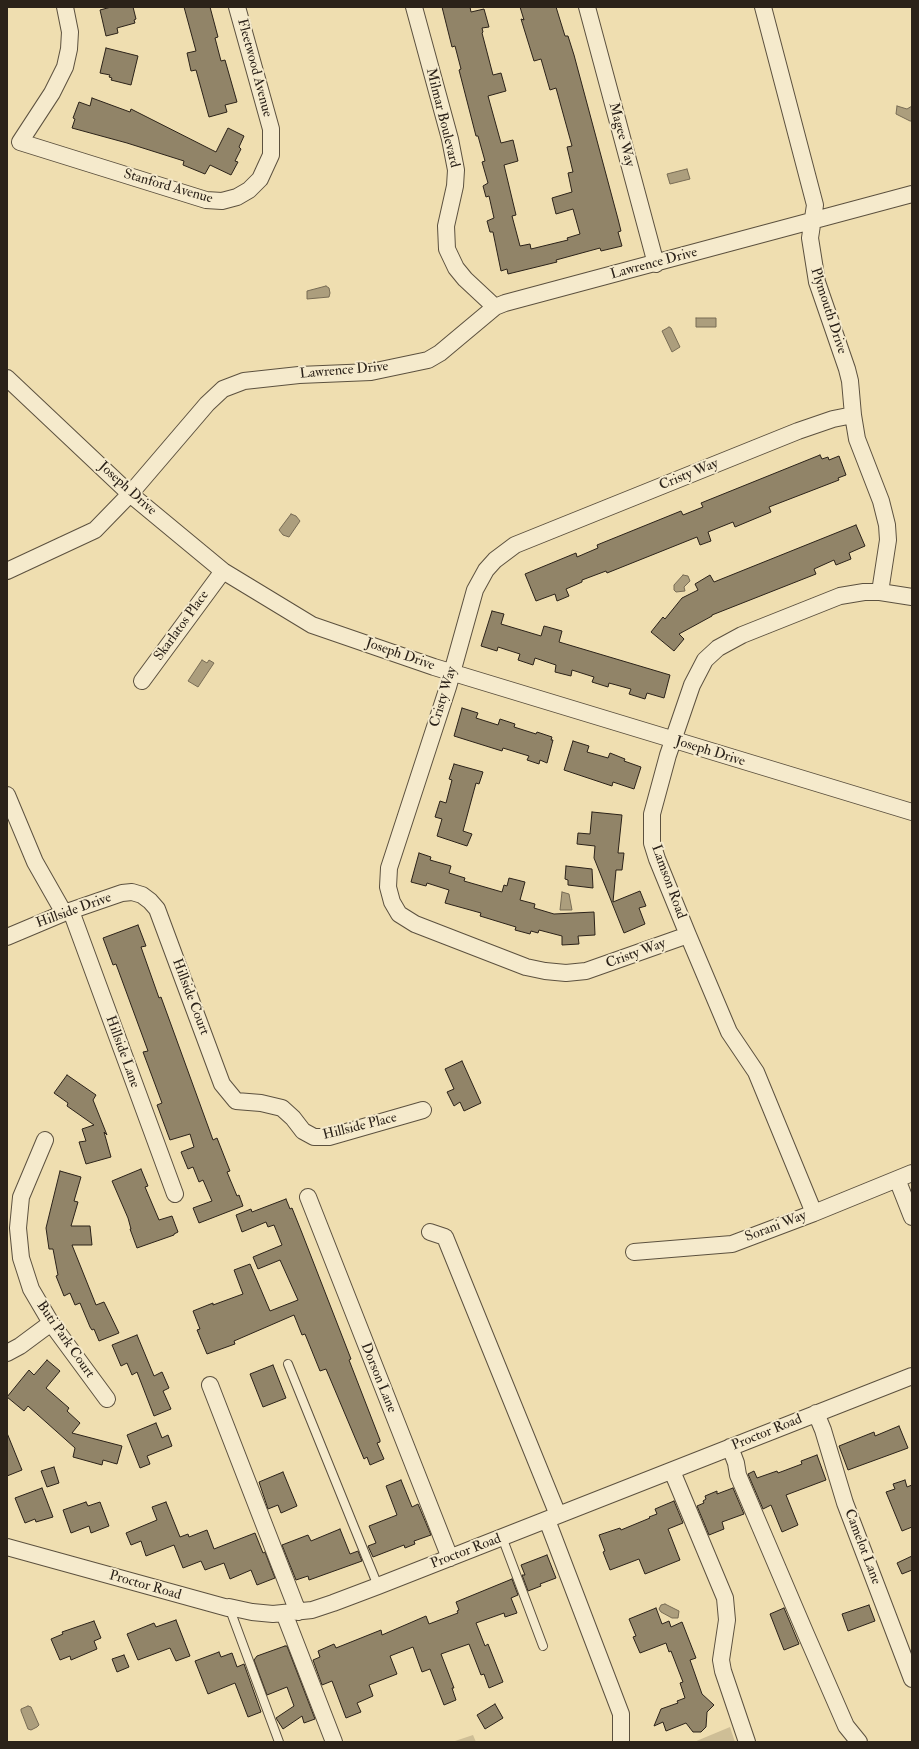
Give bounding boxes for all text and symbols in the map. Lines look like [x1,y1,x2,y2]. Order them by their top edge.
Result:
street label: Fleetwood Avenue [233,17,275,119]
street label: Milmar Boulevard [422,67,462,169]
street label: Magee Way [604,101,638,169]
street label: Stanford Avenue [121,166,215,208]
street label: Lawrence Drive [609,244,699,284]
street label: Plymouth Drive [806,266,850,356]
street label: Lawrence Drive [299,359,389,383]
street label: Cristy Way [657,456,721,494]
street label: Joseph Drive [95,459,159,519]
street label: Skarlatos Place [151,588,213,664]
street label: Joseph Drive [363,635,437,675]
street label: Cristy Way [427,665,461,729]
street label: Joseph Drive [673,733,747,771]
street label: Lamson Road [647,843,689,921]
street label: Hillside Drive [34,890,114,932]
street label: Cristy Way [604,935,668,973]
street label: Hillside Court [168,956,212,1038]
street label: Hillside Lane [101,1014,143,1090]
street label: Hillside Place [321,1110,399,1144]
street label: Sorani Way [743,1208,809,1246]
street label: Buti Park Court [32,1298,98,1382]
street label: Dorson Lane [356,1341,400,1415]
street label: Proctor Road [729,1411,805,1455]
street label: Camelot Lane [840,1507,884,1587]
street label: Proctor Road [428,1531,504,1573]
street label: Proctor Road [107,1568,183,1604]

